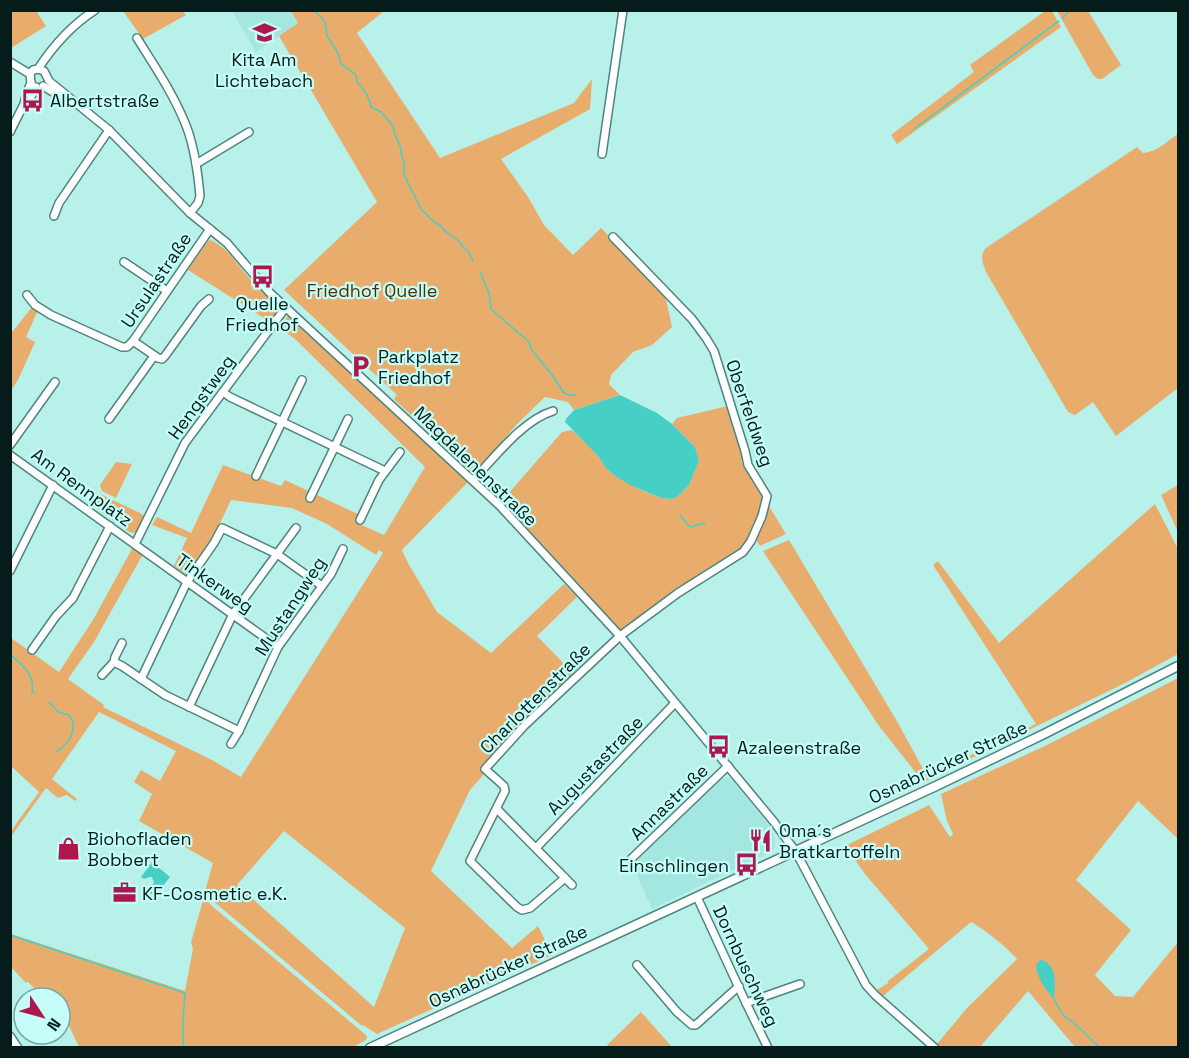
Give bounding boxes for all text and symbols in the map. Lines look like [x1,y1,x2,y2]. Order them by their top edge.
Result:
school or university icon: Kita Am Lichtebach [251,20,277,46]
place label: Kita Am Lichtebach [215,48,313,92]
bus stop icon: Albertstraße [19,87,45,113]
place label: Albertstraße [50,89,159,112]
street label: Ursulastraße [116,228,196,332]
bus stop icon: Quelle Friedhof [249,264,275,290]
park label: Friedhof Quelle [307,279,437,302]
place label: Quelle Friedhof [226,292,299,336]
place label: Parkplatz Friedhof [378,345,459,389]
street label: Hengstweg [163,350,239,444]
parking icon: Parkplatz Friedhof [347,353,373,379]
street label: Oberfeldweg [721,356,779,470]
street label: Magdalenenstraße [409,401,543,531]
street label: Am Rennplatz [27,443,137,531]
street label: Tinkerweg [172,548,258,618]
street label: Mustangweg [249,552,331,660]
street label: Charlottenstraße [475,638,595,758]
street label: Augustastraße [542,711,648,819]
street label: Osnabrücker Straße [865,715,1031,809]
bus stop icon: Azaleenstraße [706,734,732,760]
place label: Azaleenstraße [737,736,861,759]
street label: Annastraße [625,759,713,845]
place label: Oma´s Bratkartoffeln [779,819,900,863]
place label: Biohofladen Bobbert [87,827,192,871]
restaurant icon: Oma´s Bratkartoffeln [748,827,774,853]
shop icon: Biohofladen Bobbert [56,835,82,861]
bus stop icon: Einschlingen [734,852,760,878]
place label: Einschlingen [619,854,729,877]
office icon: KF-Cosmetic e.K. [111,880,137,906]
place label: KF-Cosmetic e.K. [142,882,287,905]
street label: Dornbuschweg [708,902,784,1030]
street label: Osnabrücker Straße [425,919,591,1013]
north arrow [12,986,72,1046]
text: N [42,1014,65,1035]

